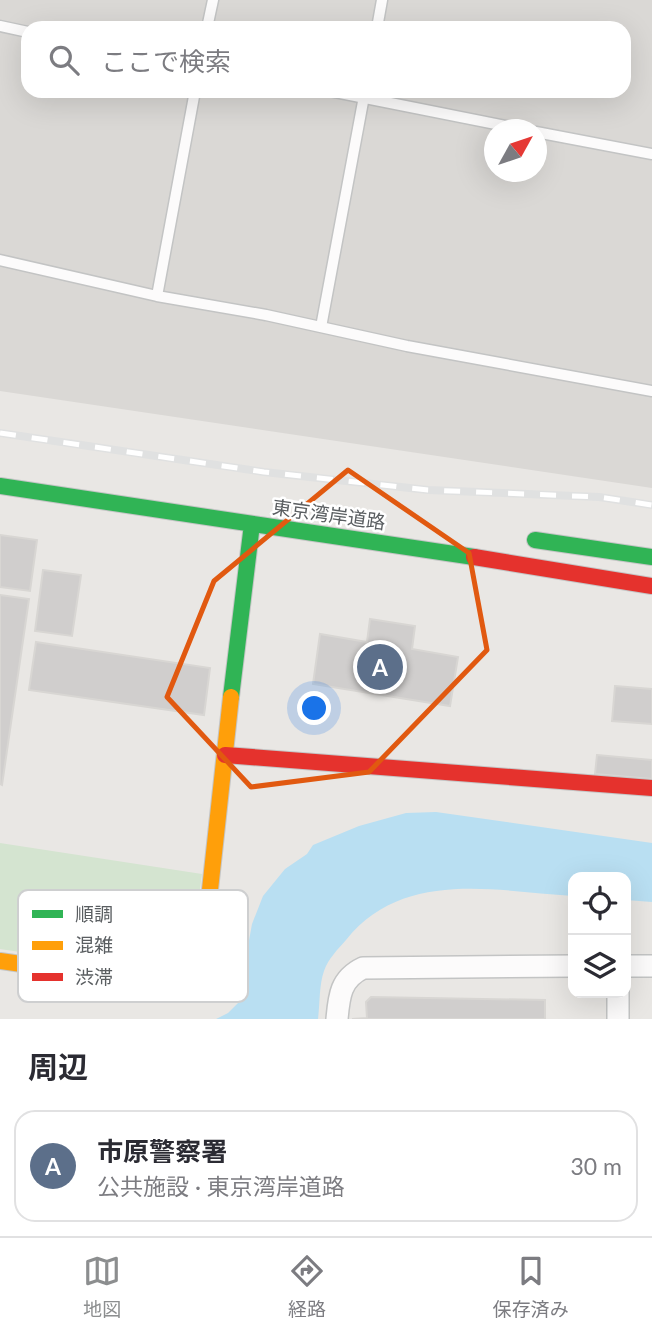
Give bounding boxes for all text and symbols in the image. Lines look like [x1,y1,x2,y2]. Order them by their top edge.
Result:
search box [21,21,631,98]
icon: search [45,41,83,79]
text: ここで検索 [101,45,231,77]
north arrow [484,119,547,182]
street label: 東京湾岸道路 [271,495,387,533]
pin: A [357,641,403,693]
your location [297,691,331,725]
map controls [568,872,631,998]
button: locate [568,872,631,935]
legend [18,890,248,1002]
text: 順調 [75,902,113,925]
text: 混雑 [75,933,113,956]
button: layers [568,935,631,998]
text: 渋滞 [75,965,113,988]
text: 周辺 [28,1048,88,1084]
text: 市原警察署 [97,1135,227,1167]
text: A [45,1152,61,1180]
text: 30 m [571,1152,622,1180]
text: 公共施設 · 東京湾岸道路 [97,1172,345,1200]
tab: 地図 [83,1252,121,1321]
tab: 経路 [288,1252,326,1321]
tab: 保存済み [493,1252,569,1321]

